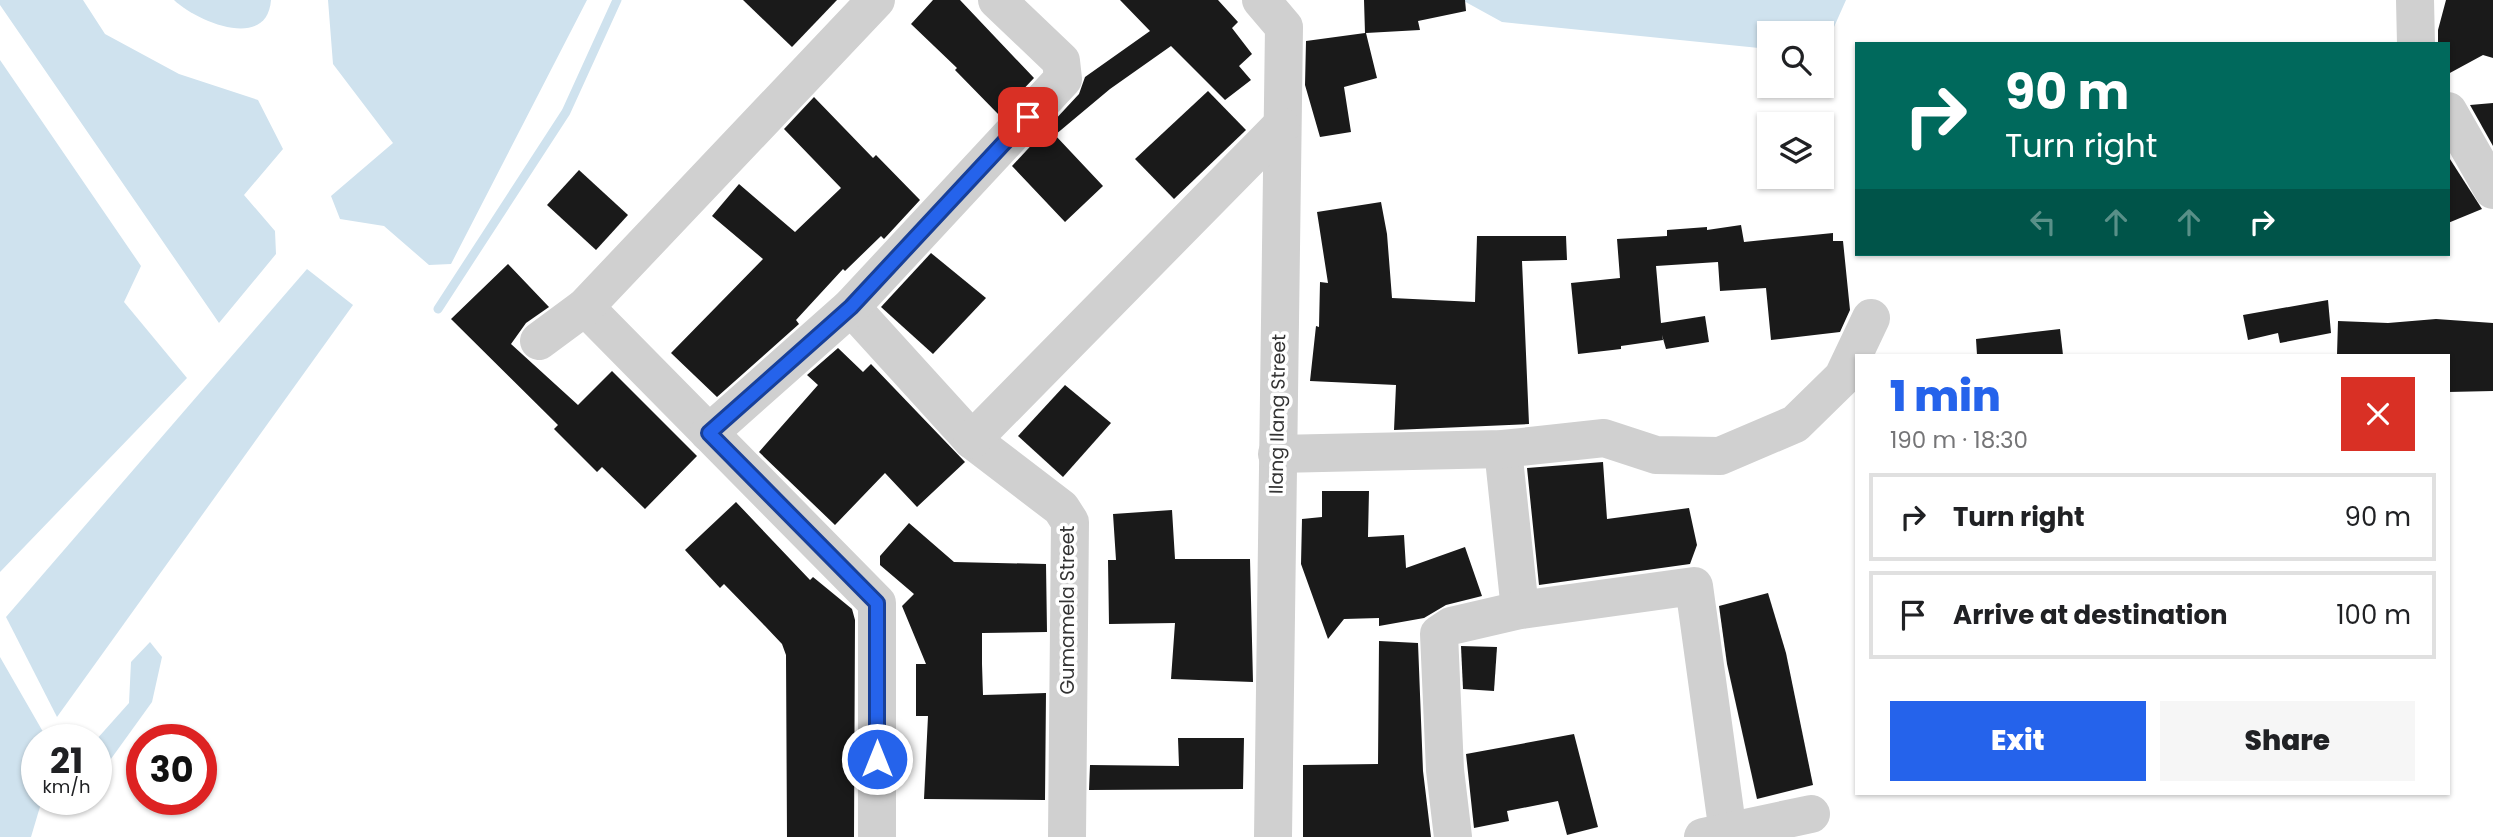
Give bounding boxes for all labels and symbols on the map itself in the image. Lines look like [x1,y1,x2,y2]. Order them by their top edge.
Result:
pin [998,87,1058,147]
street label: Ilang Ilang Street [1263,334,1292,494]
street label: Gumamela Street [1054,525,1081,694]
position arrow [840,722,914,796]
speed limit sign: 30 [126,724,217,815]

